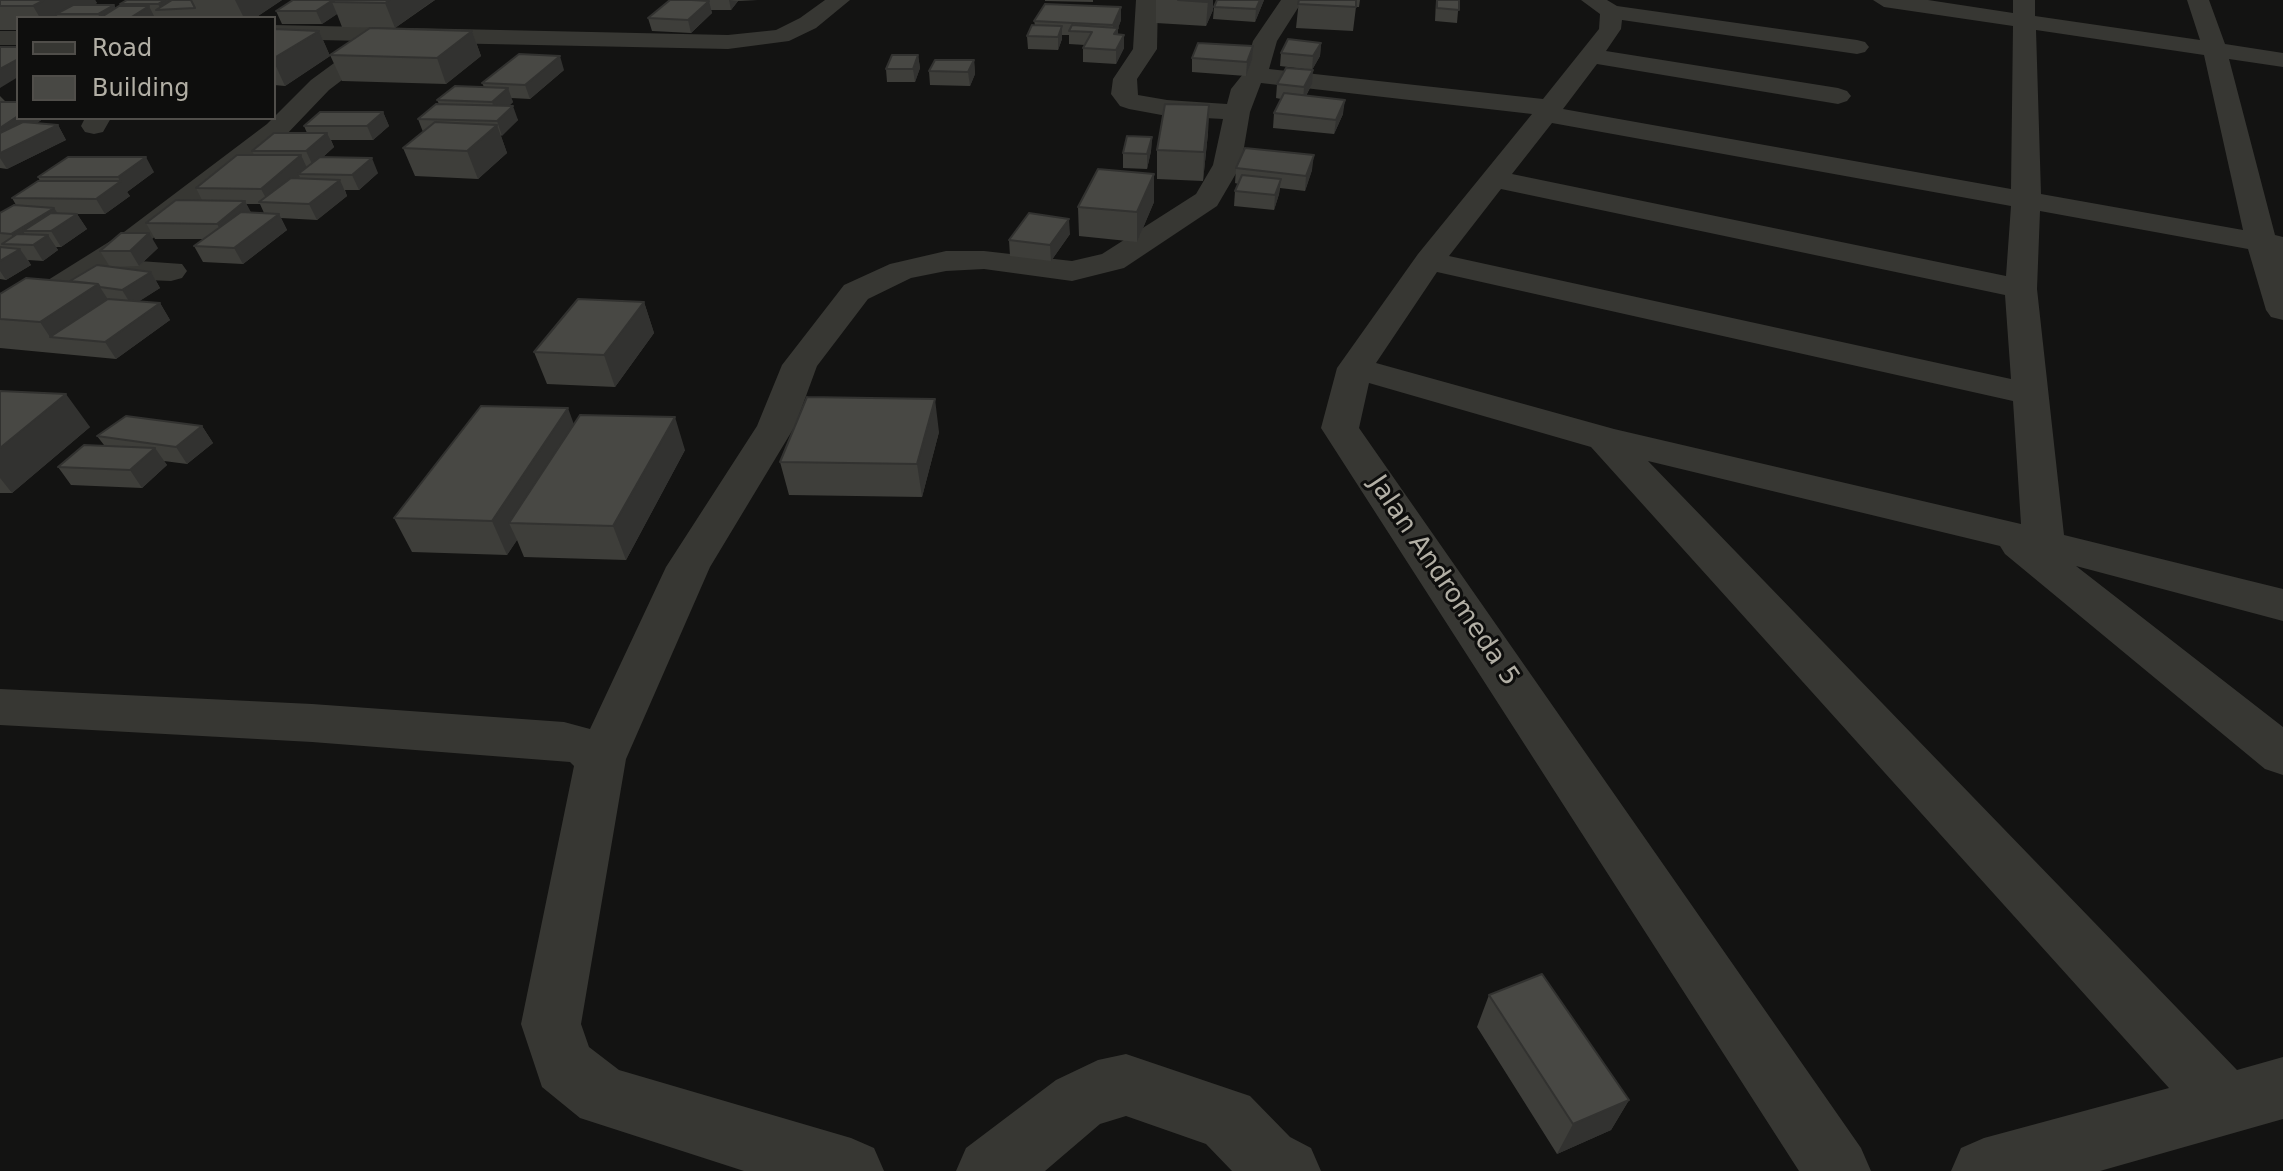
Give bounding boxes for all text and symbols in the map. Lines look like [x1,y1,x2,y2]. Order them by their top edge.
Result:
legend [16,16,276,120]
text: Road [92,34,152,62]
text: Building [92,74,189,102]
street label: Jalan Andromeda 5 [1361,470,1525,692]

